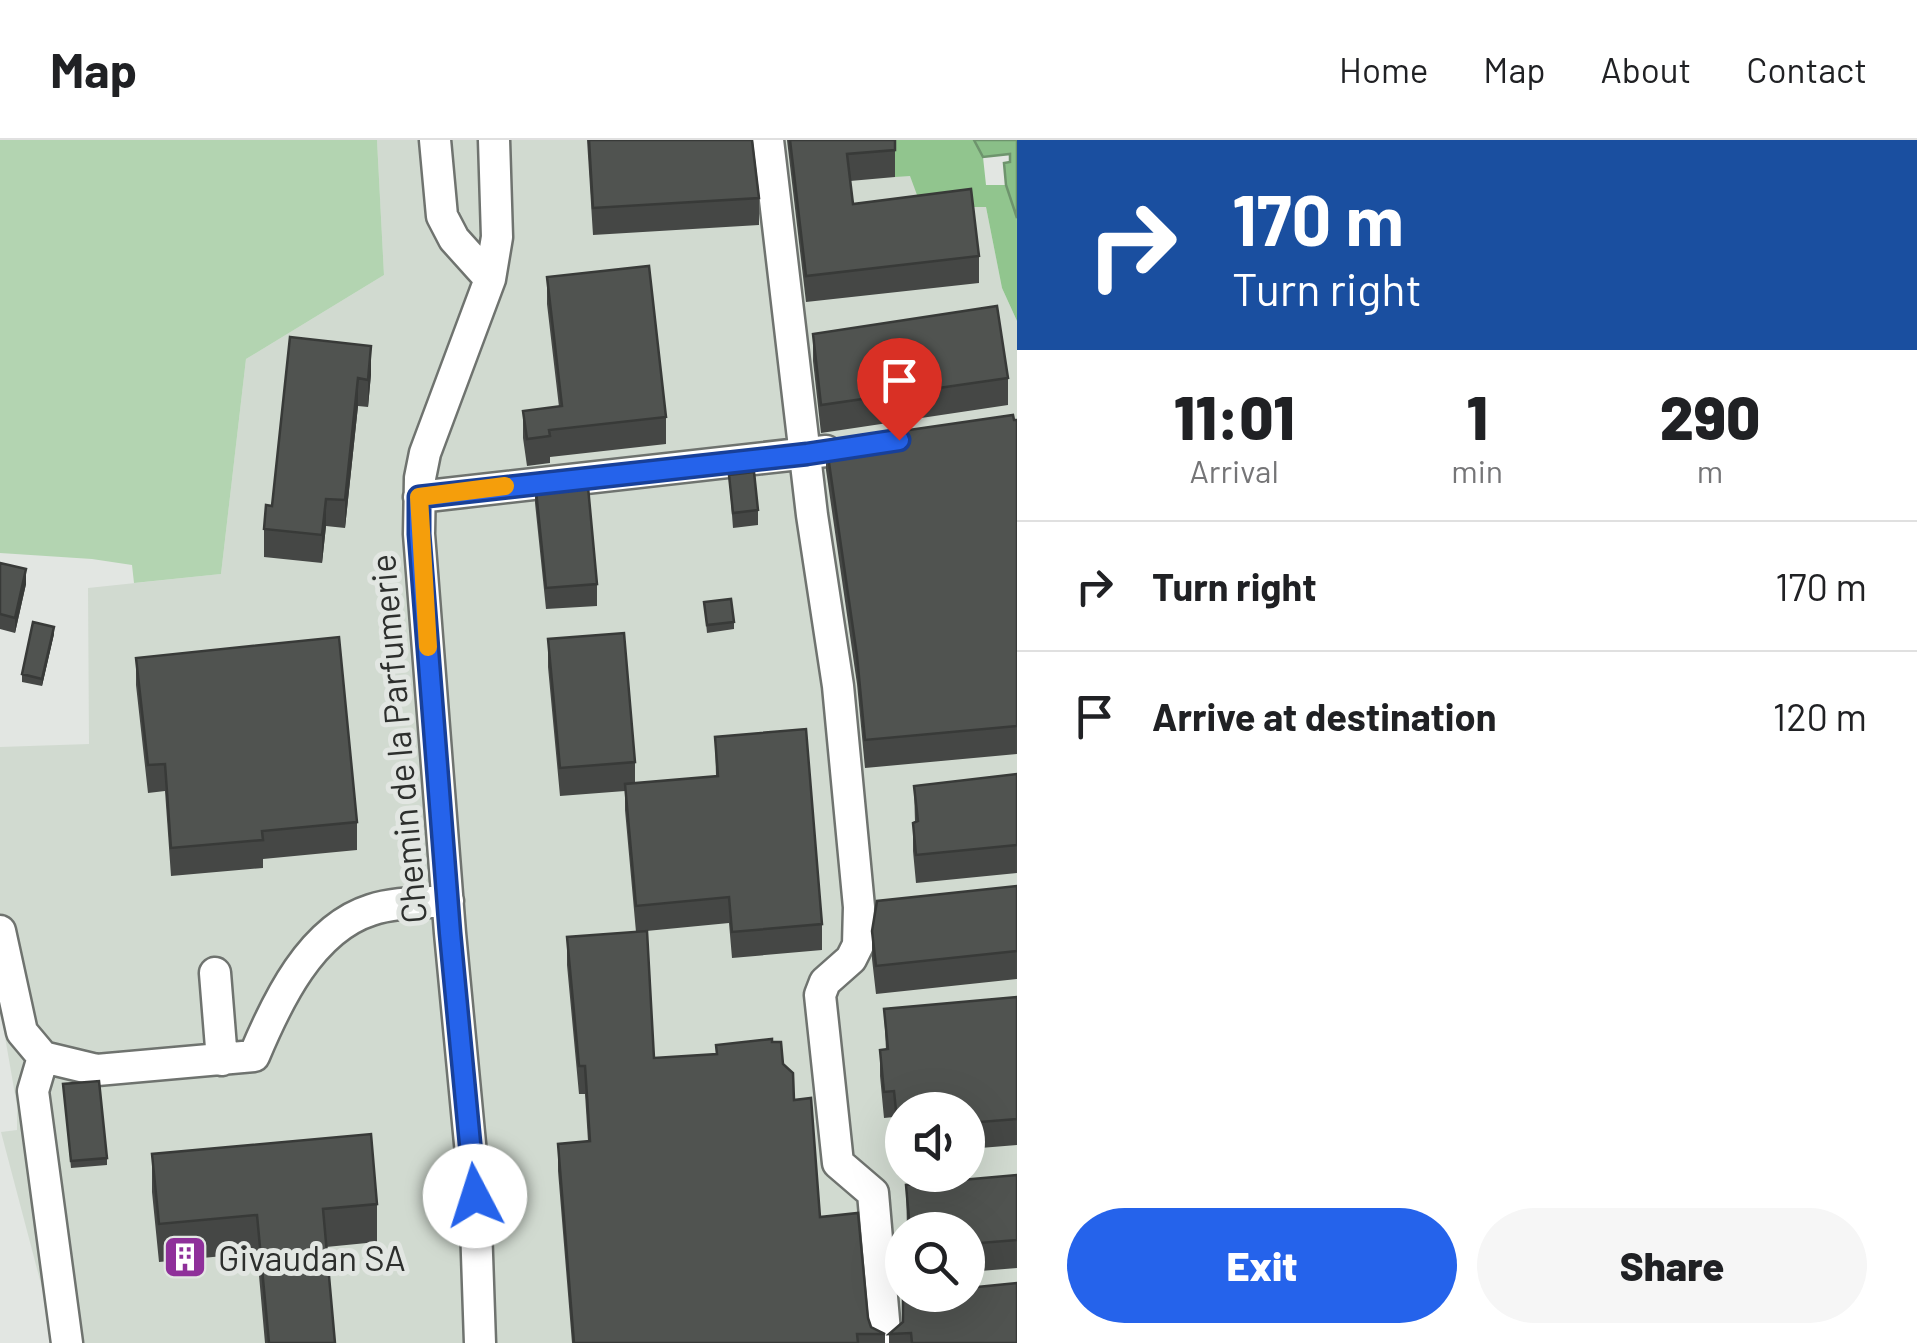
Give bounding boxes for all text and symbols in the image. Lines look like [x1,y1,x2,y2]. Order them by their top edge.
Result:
text: Map [50,40,137,98]
text: Home [1339,48,1428,90]
text: Map [1483,48,1546,90]
text: About [1601,48,1691,90]
text: Contact [1746,48,1867,90]
text: 170 m [1232,176,1404,260]
icon: right [1067,180,1197,310]
text: Turn right [1232,261,1422,315]
pin [857,338,942,441]
icon: arrive [872,353,927,408]
text: 11:01 [1174,380,1295,452]
text: 1 [1467,380,1488,452]
text: 290 [1660,380,1760,452]
text: Arrival [1189,451,1279,489]
text: min [1451,451,1503,489]
text: m [1697,451,1723,489]
street label: Chemin de la Parfumerie [360,553,434,925]
icon: right [1067,559,1122,614]
text: Turn right [1152,563,1317,609]
text: 170 m [1775,563,1867,609]
icon: arrive [1067,689,1122,744]
text: Arrive at destination [1152,693,1497,739]
text: 120 m [1773,693,1867,739]
map controls [885,1092,985,1312]
button: sound [885,1092,985,1192]
position arrow [423,1144,527,1248]
button: Exit [1067,1208,1457,1323]
button: Share [1477,1208,1867,1323]
button: search [885,1212,985,1312]
building icon: Givaudan SA [162,1234,208,1280]
place label: Givaudan SA [218,1236,406,1278]

